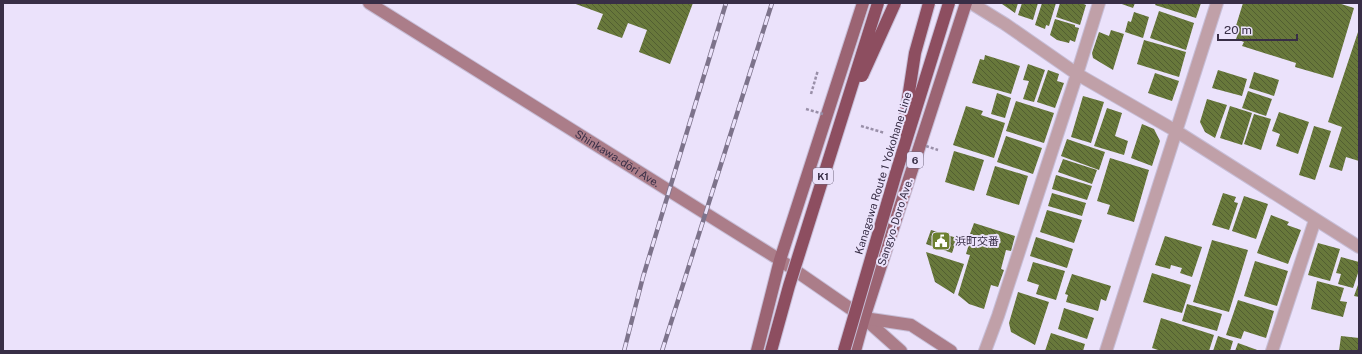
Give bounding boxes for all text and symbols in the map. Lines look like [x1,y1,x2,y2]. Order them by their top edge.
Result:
scale bar [1218,16,1297,42]
text: 20 m [1224,23,1252,37]
street label: Kanagawa Route 1 Yokohane Line [853,90,913,256]
street label: Shinkawa-dōri Ave. [573,127,662,189]
road number: 6 [907,152,923,168]
road number: K1 [813,168,833,184]
street label: Sangyo-Doro Ave. [875,177,915,267]
public building icon: 浜町交番 [930,230,952,252]
place label: 浜町交番 [955,235,999,247]

